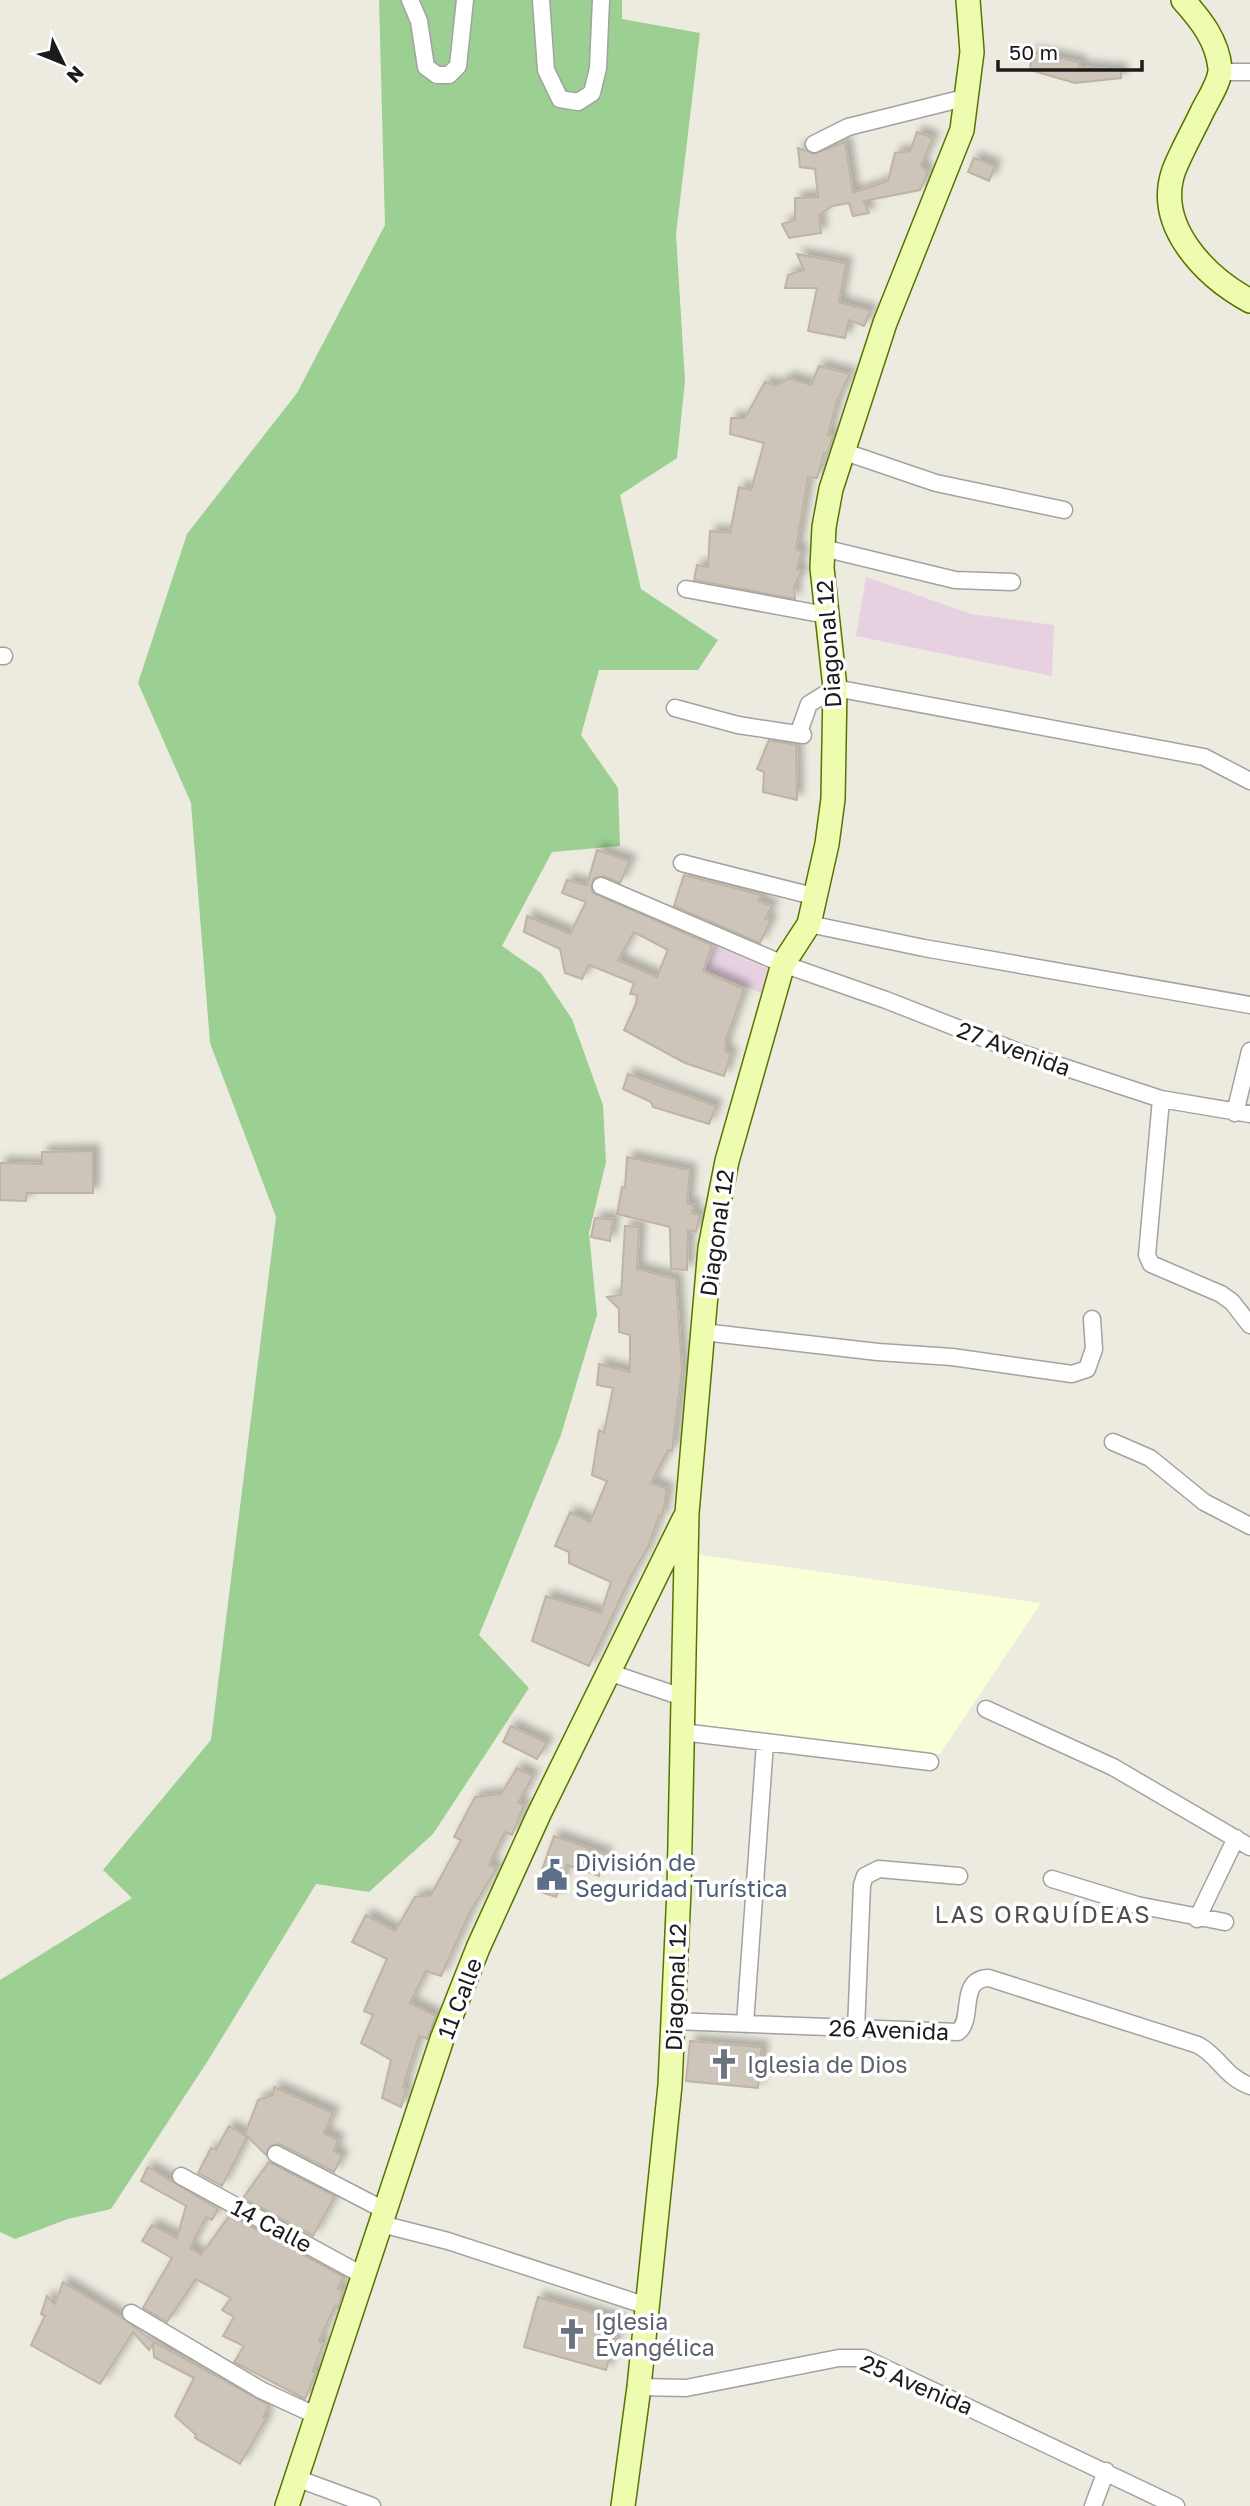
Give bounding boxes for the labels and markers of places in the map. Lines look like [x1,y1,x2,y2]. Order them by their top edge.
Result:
place label: División de Seguridad Turística [575,1848,788,1902]
public building icon: División de Seguridad Turística [535,1858,569,1892]
church icon: Iglesia de Dios [707,2047,741,2081]
place label: Iglesia de Dios [747,2050,907,2078]
place label: Iglesia Evangélica [595,2307,715,2361]
church icon: Iglesia Evangélica [555,2317,589,2351]

